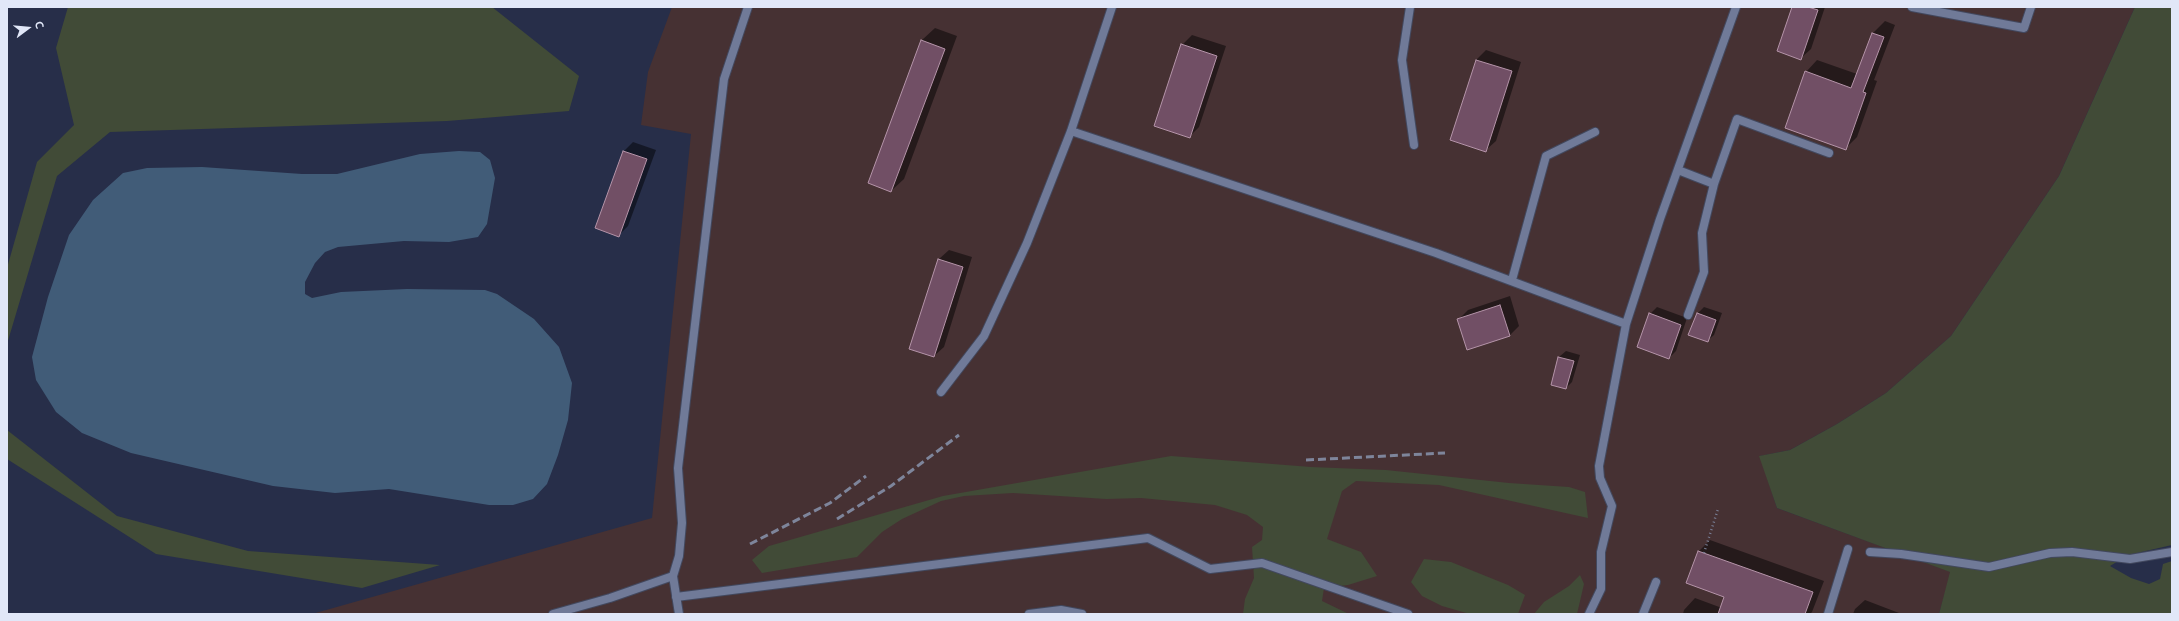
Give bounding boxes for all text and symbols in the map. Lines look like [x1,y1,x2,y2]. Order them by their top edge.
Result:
north arrow [8,8,48,48]
text: С [33,20,46,30]

